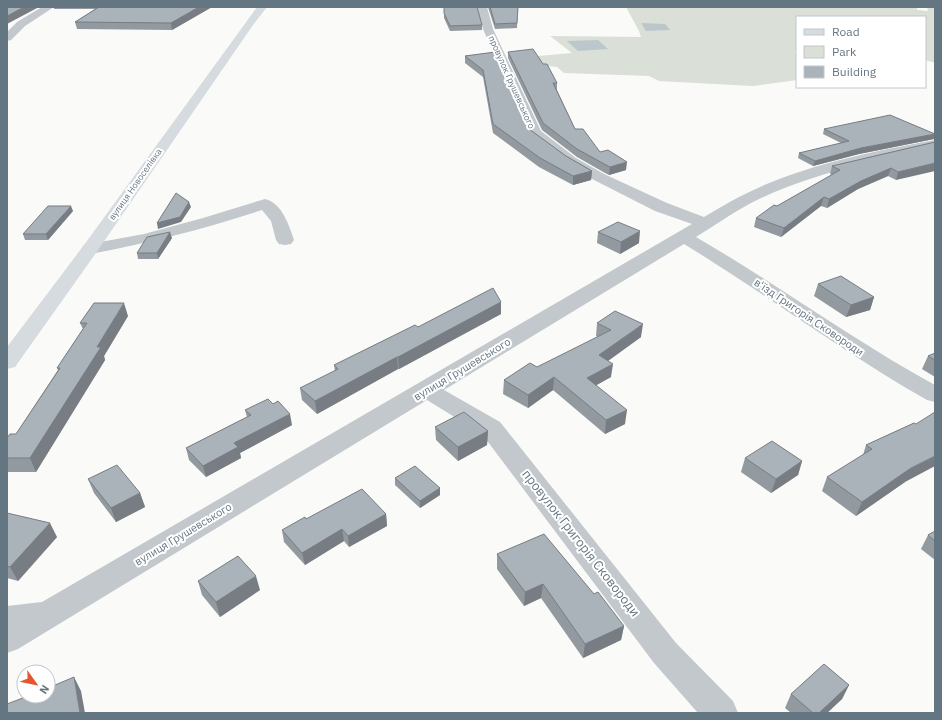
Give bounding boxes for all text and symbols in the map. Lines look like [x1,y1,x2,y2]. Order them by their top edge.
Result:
legend [796,16,926,88]
text: Road [832,24,860,39]
street label: провулок Грушевського [487,34,537,130]
text: Park [832,44,857,59]
text: Building [832,64,877,79]
street label: вулиця Новоселівка [106,146,164,222]
street label: в'їзд Григорія Сковороди [751,275,867,359]
street label: вулиця Грушевського [411,334,513,404]
street label: провулок Григорія Сковороди [518,466,644,620]
street label: вулиця Грушевського [132,499,234,569]
north arrow [16,664,56,704]
text: N [36,682,52,697]

